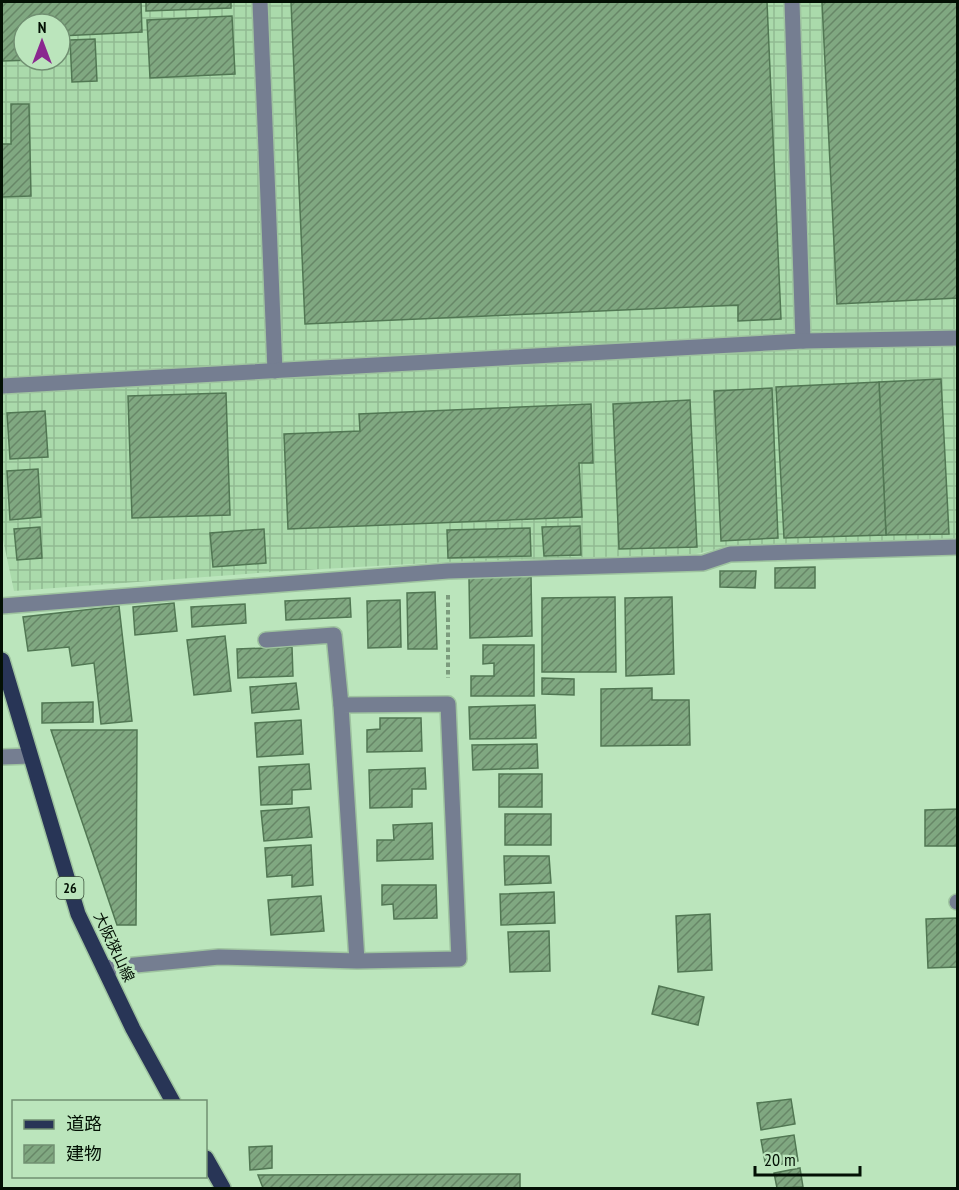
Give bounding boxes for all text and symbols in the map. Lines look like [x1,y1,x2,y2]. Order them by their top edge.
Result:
north arrow [12,12,72,72]
text: N [38,17,46,37]
road number: 26 [56,877,84,899]
street label: 大阪狭山線 [90,909,139,985]
legend [12,1100,207,1178]
text: 道路 [66,1112,102,1135]
scale bar [755,1139,860,1177]
text: 建物 [66,1142,102,1165]
text: 20 m [764,1148,796,1171]

